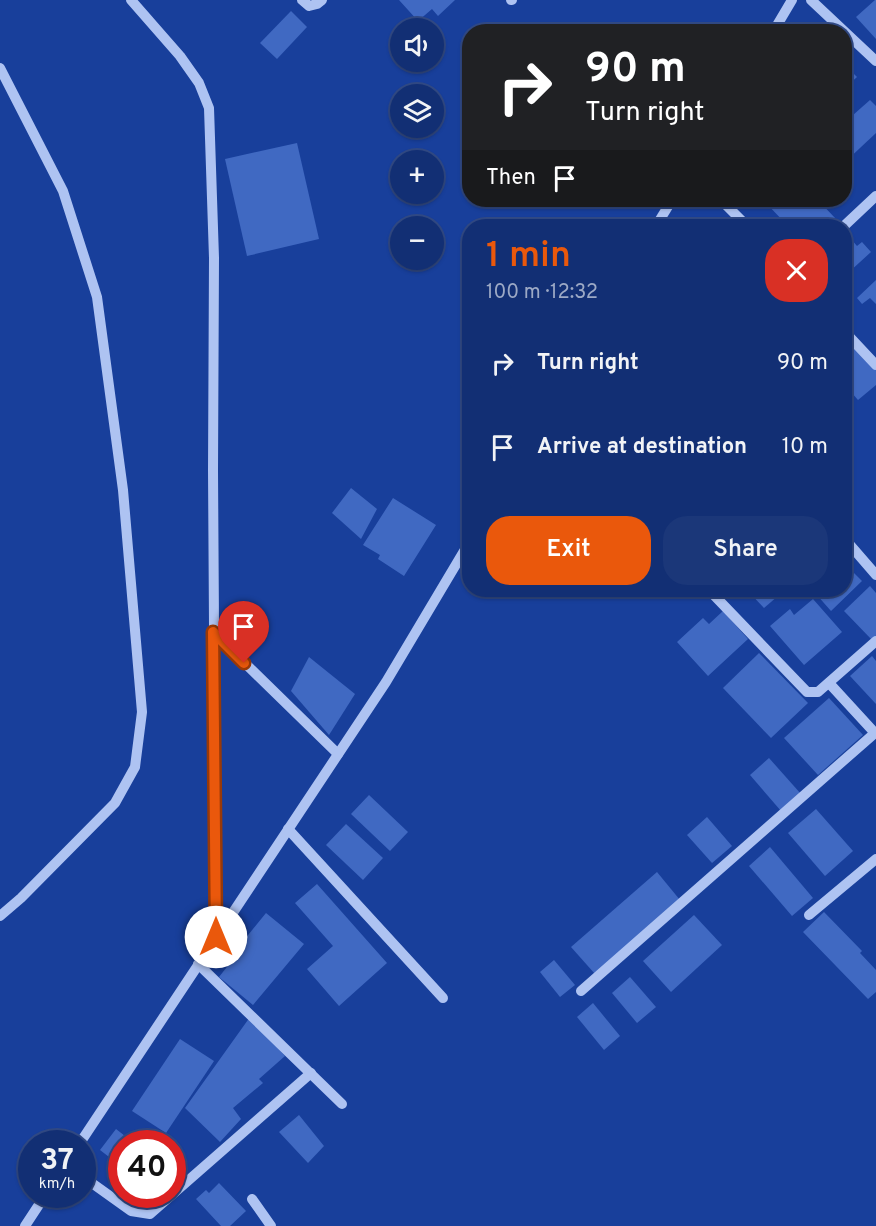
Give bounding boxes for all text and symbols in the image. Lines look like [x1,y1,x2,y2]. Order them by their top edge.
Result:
map controls [390,18,444,270]
button: sound [390,18,444,72]
text: 90 m [585,44,686,97]
icon: right [486,48,564,126]
button: layers [390,84,444,138]
text: Turn right [585,96,704,130]
button: + [390,150,444,204]
icon: arrive [548,162,581,195]
text: Then [486,165,536,192]
button: − [390,216,444,270]
text: 1 min [486,234,571,280]
button: close [765,239,828,302]
text: 100 m · 12:32 [486,280,598,306]
icon: right [486,347,519,380]
text: Turn right [537,350,639,377]
text: 90 m [777,350,828,377]
icon: arrive [486,431,519,464]
text: Arrive at destination [537,434,747,461]
text: 10 m [782,434,828,461]
button: Exit [486,516,651,585]
button: Share [663,516,828,585]
pin [218,601,269,663]
icon: arrive [227,610,260,643]
position arrow [184,905,248,969]
speed limit sign: 40 [108,1130,186,1208]
text: 37 [40,1143,74,1180]
text: km/h [39,1175,75,1194]

